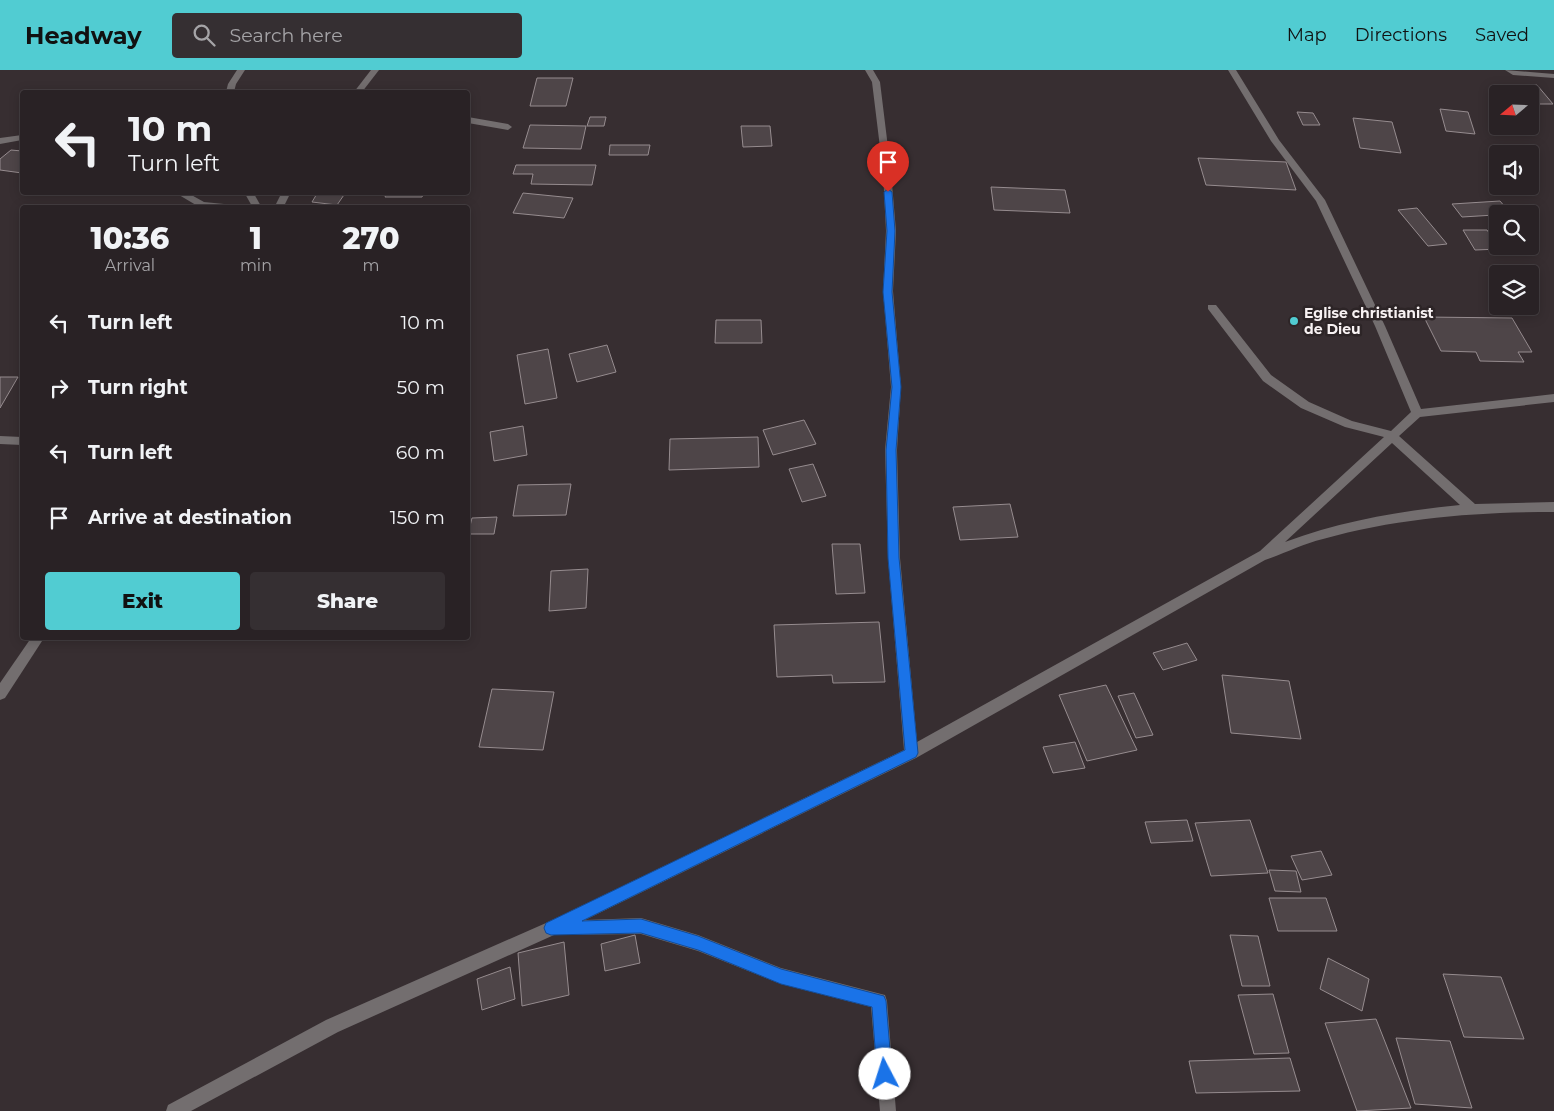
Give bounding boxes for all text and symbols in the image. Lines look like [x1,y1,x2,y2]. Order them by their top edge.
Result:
search box [172,13,522,58]
text: Headway [25,21,142,50]
icon: search [190,21,218,49]
text: Search here [230,24,343,47]
text: Map [1287,24,1327,46]
text: Directions [1355,24,1447,46]
text: Saved [1475,24,1529,46]
north arrow [1489,85,1539,135]
map controls [1489,85,1539,315]
text: 10 m [128,107,212,150]
icon: left [45,110,110,175]
pin [867,141,909,192]
button: sound [1489,145,1539,195]
icon: arrive [874,148,902,176]
text: Turn left [128,150,220,177]
button: search [1489,205,1539,255]
text: 10:36 [91,220,169,257]
text: 1 [250,220,262,257]
text: 270 [343,220,399,257]
text: Arrival [105,256,155,275]
text: min [240,256,272,275]
text: m [363,256,379,275]
button: layers [1489,265,1539,315]
place label: Eglise christianist de Dieu [1304,304,1434,338]
icon: left [45,309,73,337]
text: Turn left [88,311,173,334]
text: 10 m [400,311,445,334]
marker: Eglise christianist de Dieu [1288,315,1300,327]
icon: right [45,374,73,402]
text: Turn right [88,376,188,399]
text: 50 m [397,376,445,399]
icon: left [45,439,73,467]
text: Turn left [88,441,173,464]
text: 60 m [396,441,445,464]
icon: arrive [45,504,73,532]
text: Arrive at destination [88,506,292,529]
text: 150 m [390,506,445,529]
button: Exit [45,572,240,630]
button: Share [250,572,445,630]
position arrow [858,1047,910,1099]

